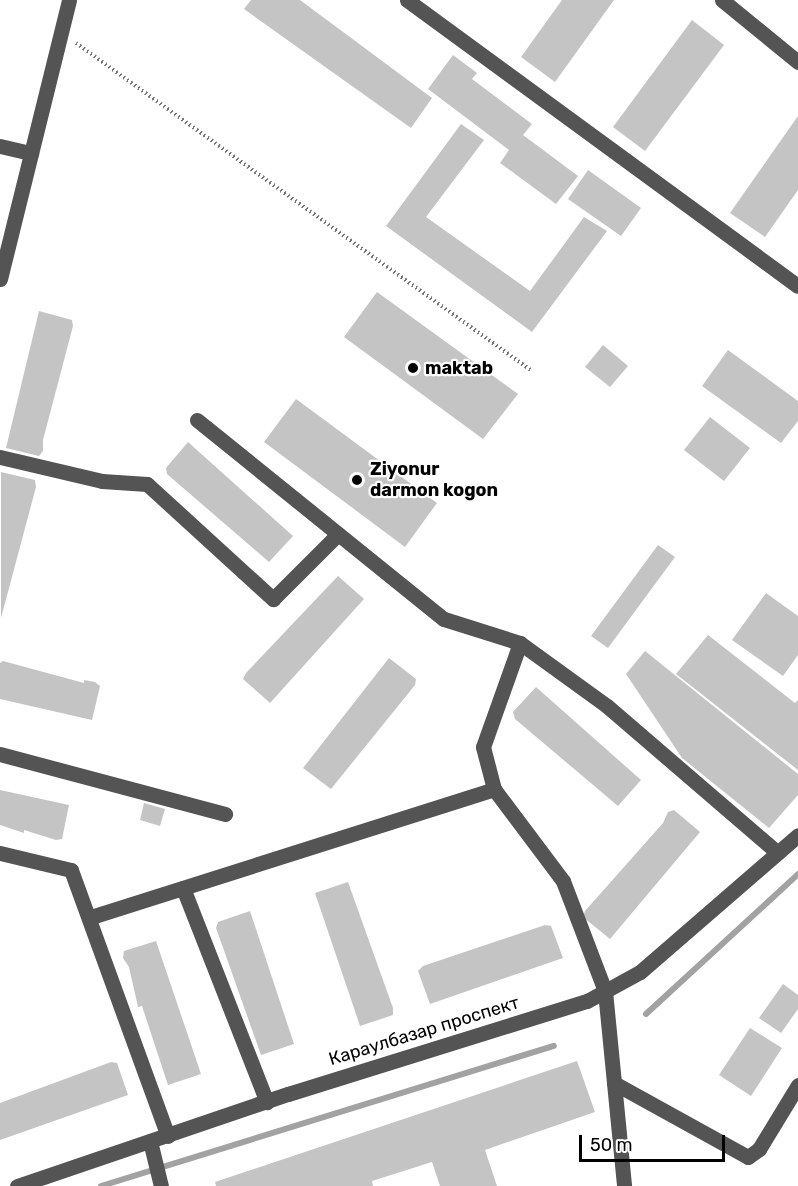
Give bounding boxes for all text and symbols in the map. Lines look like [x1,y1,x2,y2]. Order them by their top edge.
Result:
place label: maktab [425,357,493,379]
marker: maktab [406,361,420,375]
place label: Ziyonur darmon kogon [370,459,498,502]
marker: Ziyonur darmon kogon [348,471,366,489]
street label: Караулбазар проспект [326,992,522,1070]
scale bar [582,1123,728,1161]
text: 50 m [590,1134,633,1156]

